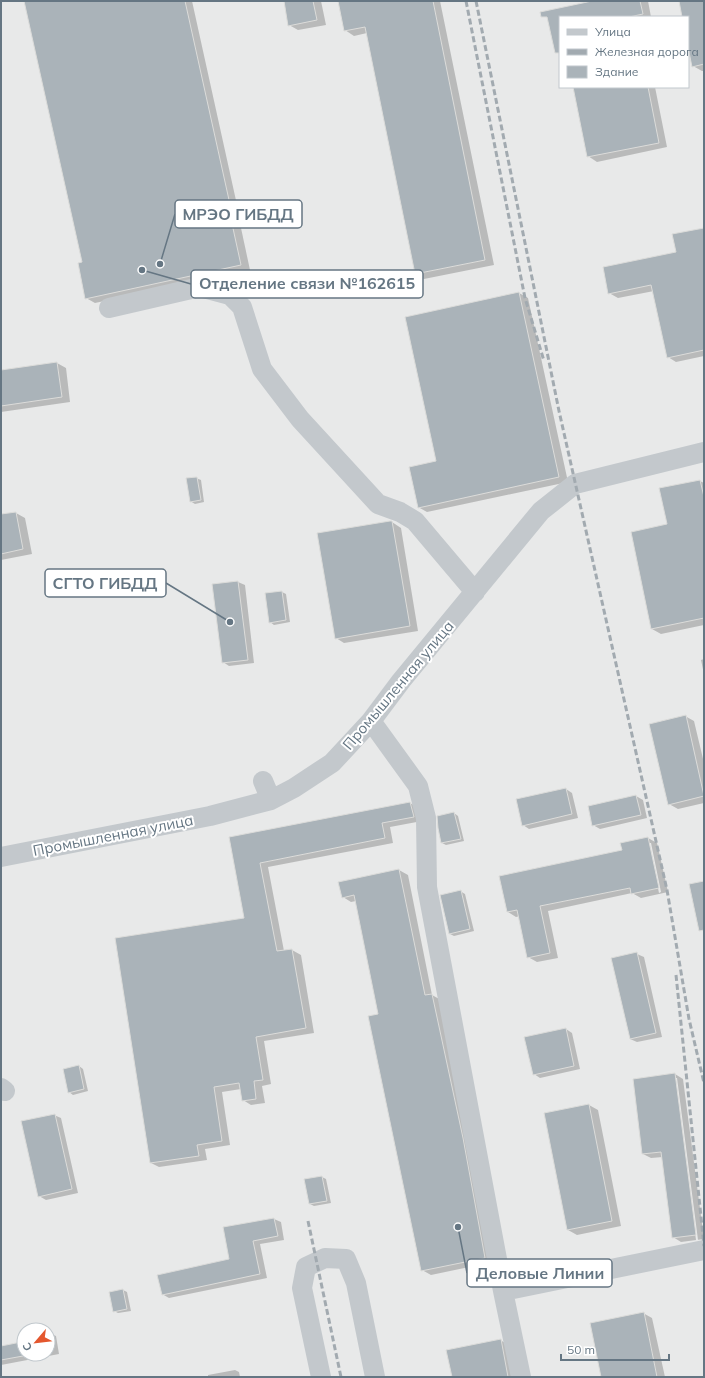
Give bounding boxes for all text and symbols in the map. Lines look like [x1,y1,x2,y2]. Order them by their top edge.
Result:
legend [559,16,689,88]
text: Улица [594,24,631,39]
text: Железная дорога [595,44,699,59]
text: Здание [595,64,639,79]
callout: МРЭО ГИБДД [175,200,302,228]
text: МРЭО ГИБДД [182,204,294,224]
callout: Отделение связи №162615 [191,270,423,298]
text: Отделение связи №162615 [199,273,415,293]
callout: СГТО ГИБДД [45,569,166,597]
text: СГТО ГИБДД [53,573,157,593]
street label: Промышленная улица [338,616,458,754]
street label: Промышленная улица [31,810,195,860]
callout: Деловые Линии [467,1259,612,1287]
text: Деловые Линии [476,1263,604,1283]
north arrow [16,1322,56,1362]
scale bar [561,1336,669,1362]
text: С [19,1340,35,1353]
text: 50 m [567,1342,595,1357]

